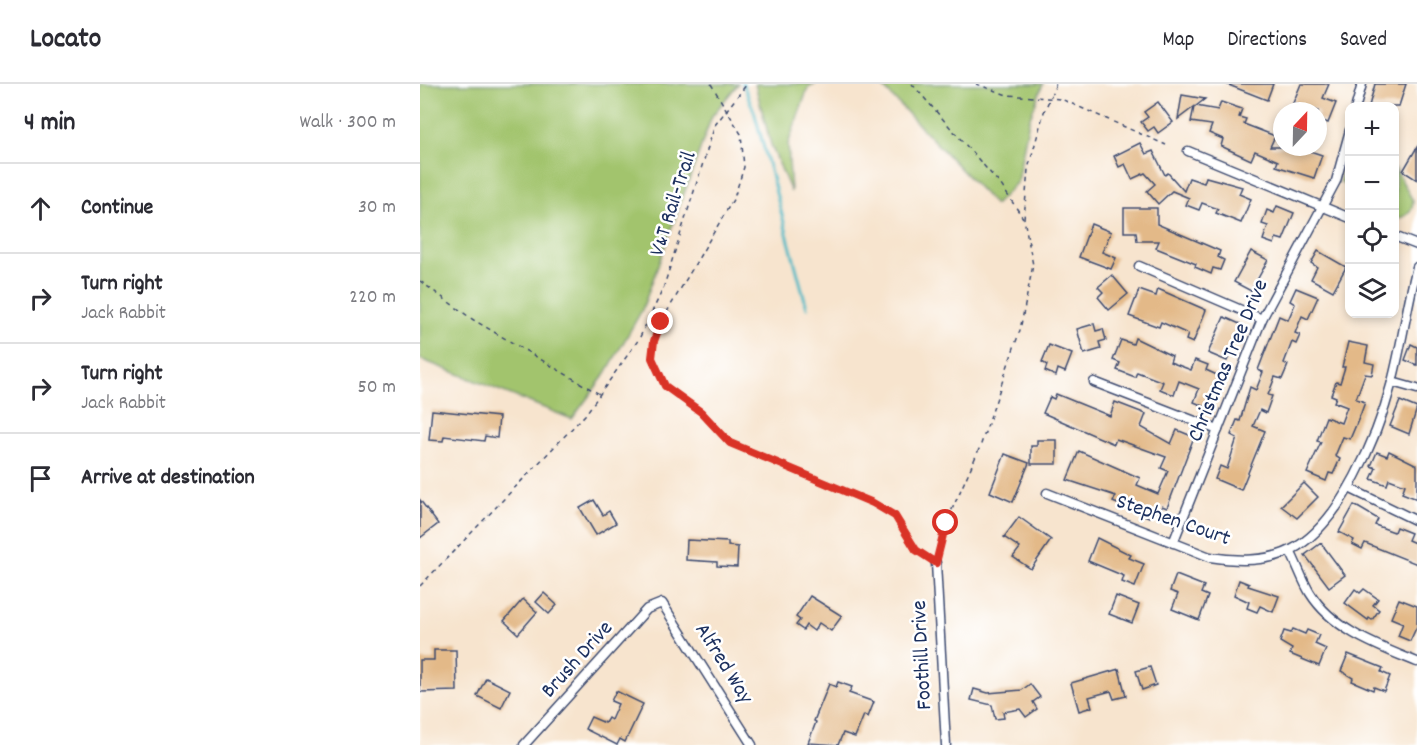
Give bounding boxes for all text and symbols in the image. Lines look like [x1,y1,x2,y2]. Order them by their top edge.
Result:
text: Locato [30,21,101,61]
text: Map [1163,26,1194,56]
text: Directions [1227,26,1307,56]
text: Saved [1340,26,1387,56]
north arrow [1273,102,1327,156]
map controls [1345,102,1399,318]
button: + [1345,102,1399,156]
text: 4 min [24,105,75,142]
text: Walk · 300 m [299,109,396,137]
street label: V&T Rail-Trail [642,148,706,260]
button: − [1345,156,1399,210]
icon: ahead [24,192,57,225]
text: Continue [81,193,153,224]
text: 30 m [358,194,396,222]
button: locate [1345,210,1399,264]
button: layers [1345,264,1399,318]
text: Turn right [81,269,163,300]
street label: Christmas Tree Drive [1181,275,1277,447]
icon: right [24,282,57,315]
text: 220 m [349,284,396,312]
text: Jack Rabbit [81,300,166,328]
route end [647,308,673,334]
text: Turn right [81,359,163,390]
icon: right [24,372,57,405]
text: 50 m [358,374,396,402]
text: Jack Rabbit [81,390,166,418]
icon: arrive [24,462,57,495]
text: Arrive at destination [81,463,255,494]
street label: Stephen Court [1112,487,1234,555]
route start [932,509,958,535]
street label: Foothill Drive [905,599,941,711]
street label: Brush Drive [535,614,621,706]
street label: Alfred Way [686,618,761,711]

